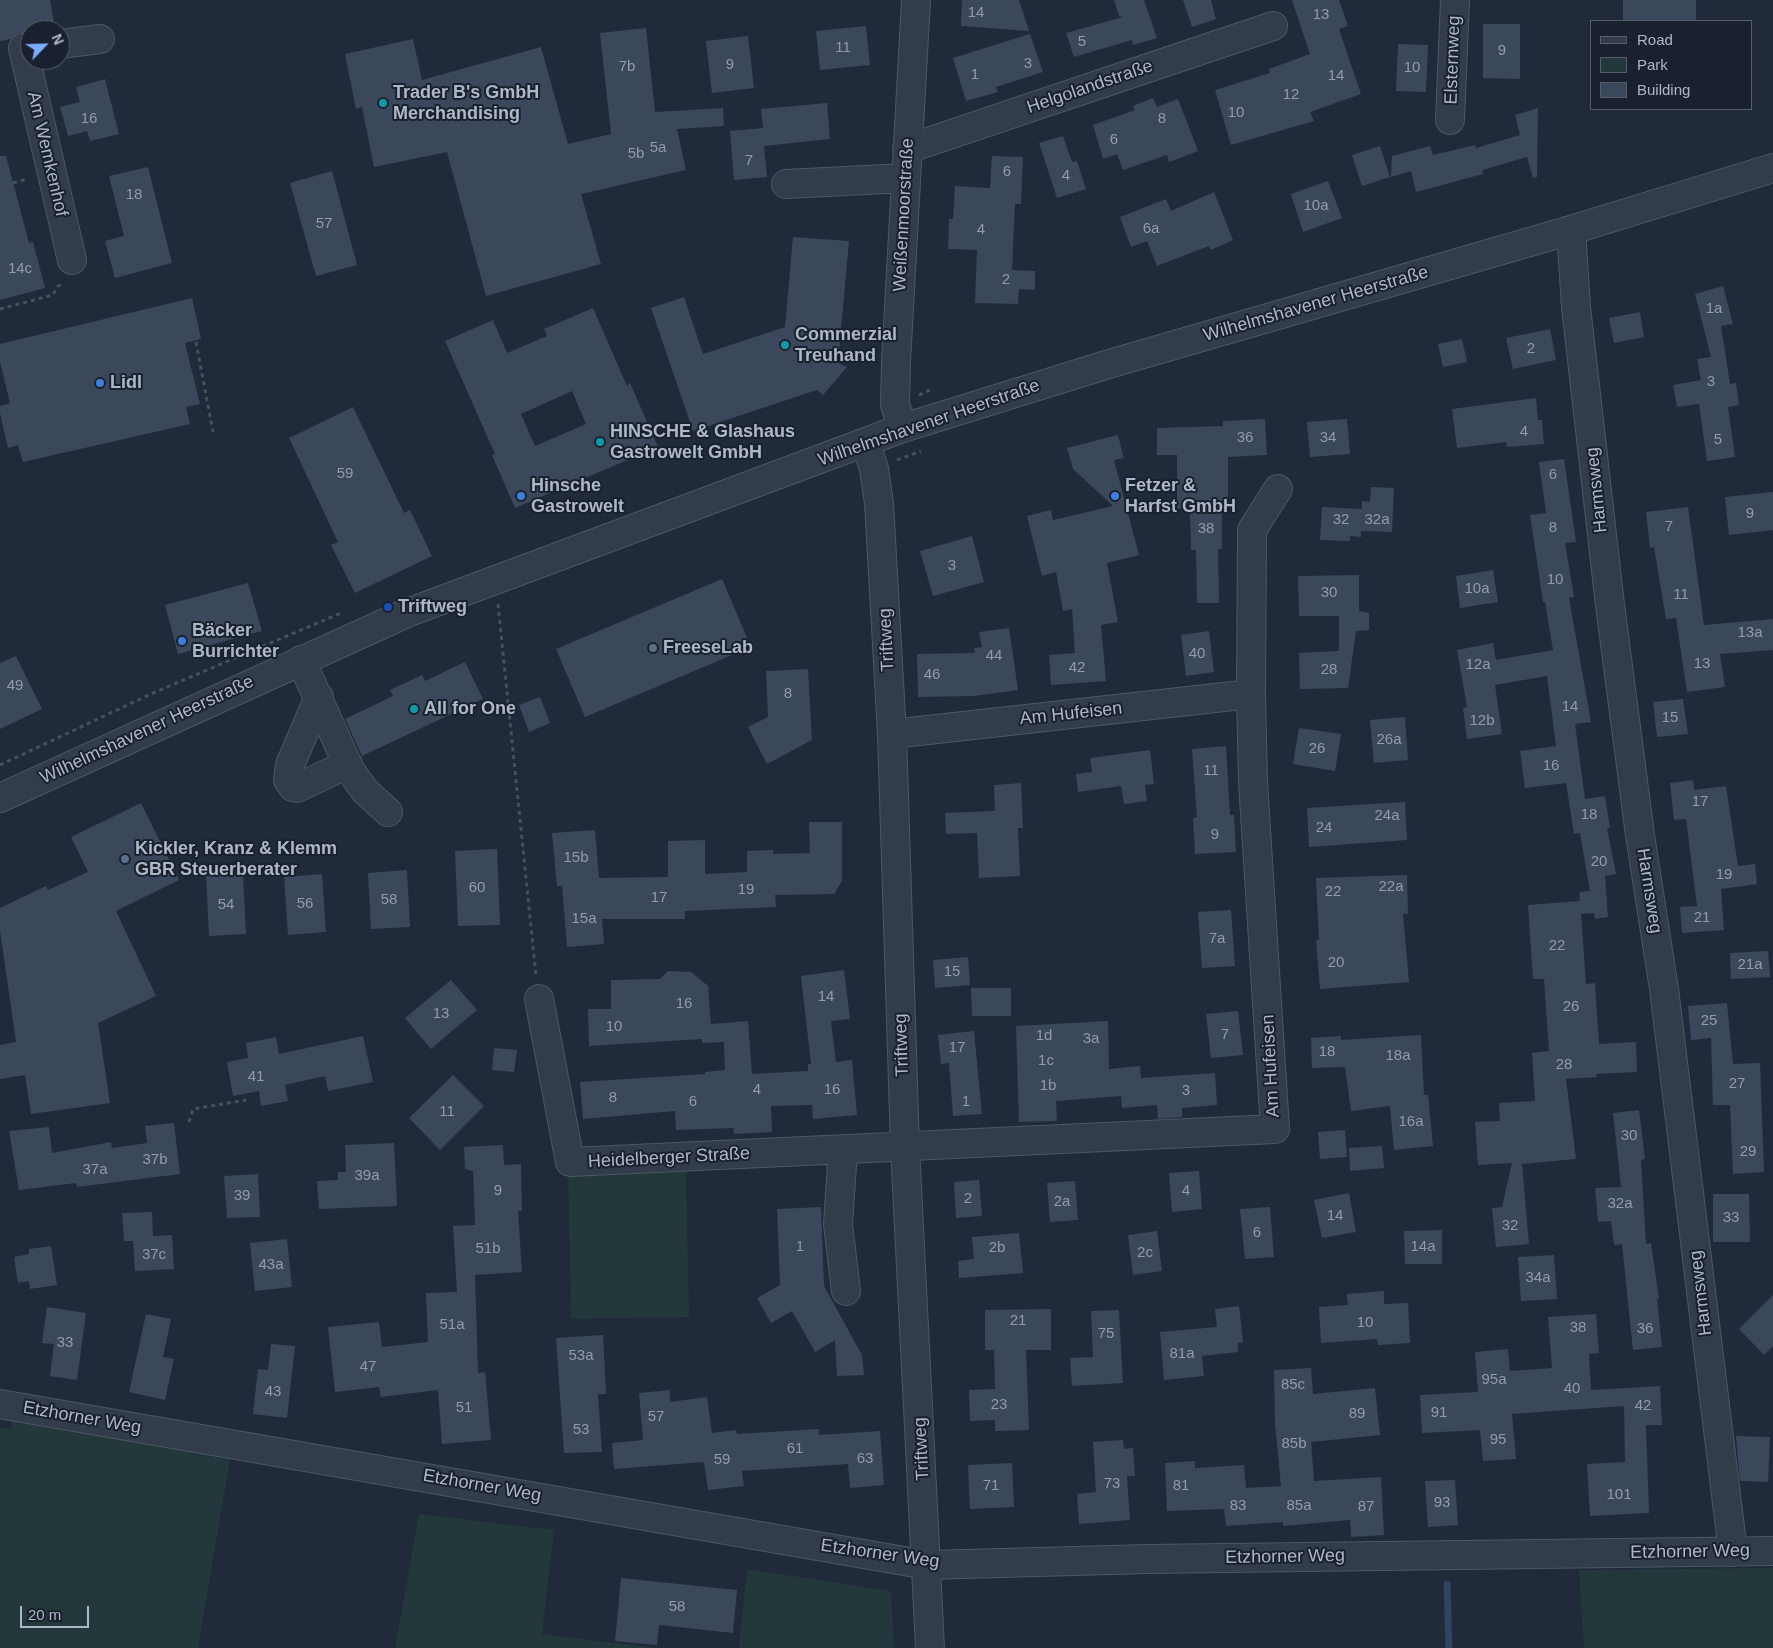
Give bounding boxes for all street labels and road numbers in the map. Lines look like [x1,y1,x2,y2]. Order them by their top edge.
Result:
street label: Elsternweg [1441,15,1465,105]
street label: Helgolandstraße [1024,55,1156,119]
street label: Am Wemkenhof [22,89,72,219]
street label: Weißenmoorstraße [889,138,919,292]
street label: Wilhelmshavener Heerstraße [1201,261,1431,347]
street label: Wilhelmshavener Heerstraße [815,375,1043,471]
street label: Harmsweg [1582,446,1612,534]
street label: Triftweg [875,608,899,672]
street label: Wilhelmshavener Heerstraße [37,671,257,789]
street label: Am Hufeisen [1019,698,1123,730]
street label: Harmsweg [1632,847,1666,935]
street label: Triftweg [890,1013,914,1077]
street label: Am Hufeisen [1258,1014,1284,1118]
street label: Heidelberger Straße [588,1143,750,1173]
street label: Harmsweg [1685,1249,1717,1337]
street label: Etzhorner Weg [21,1397,143,1439]
street label: Triftweg [910,1417,934,1481]
street label: Etzhorner Weg [421,1465,543,1507]
street label: Etzhorner Weg [819,1535,941,1573]
street label: Etzhorner Weg [1630,1540,1750,1564]
street label: Etzhorner Weg [1225,1545,1345,1569]

